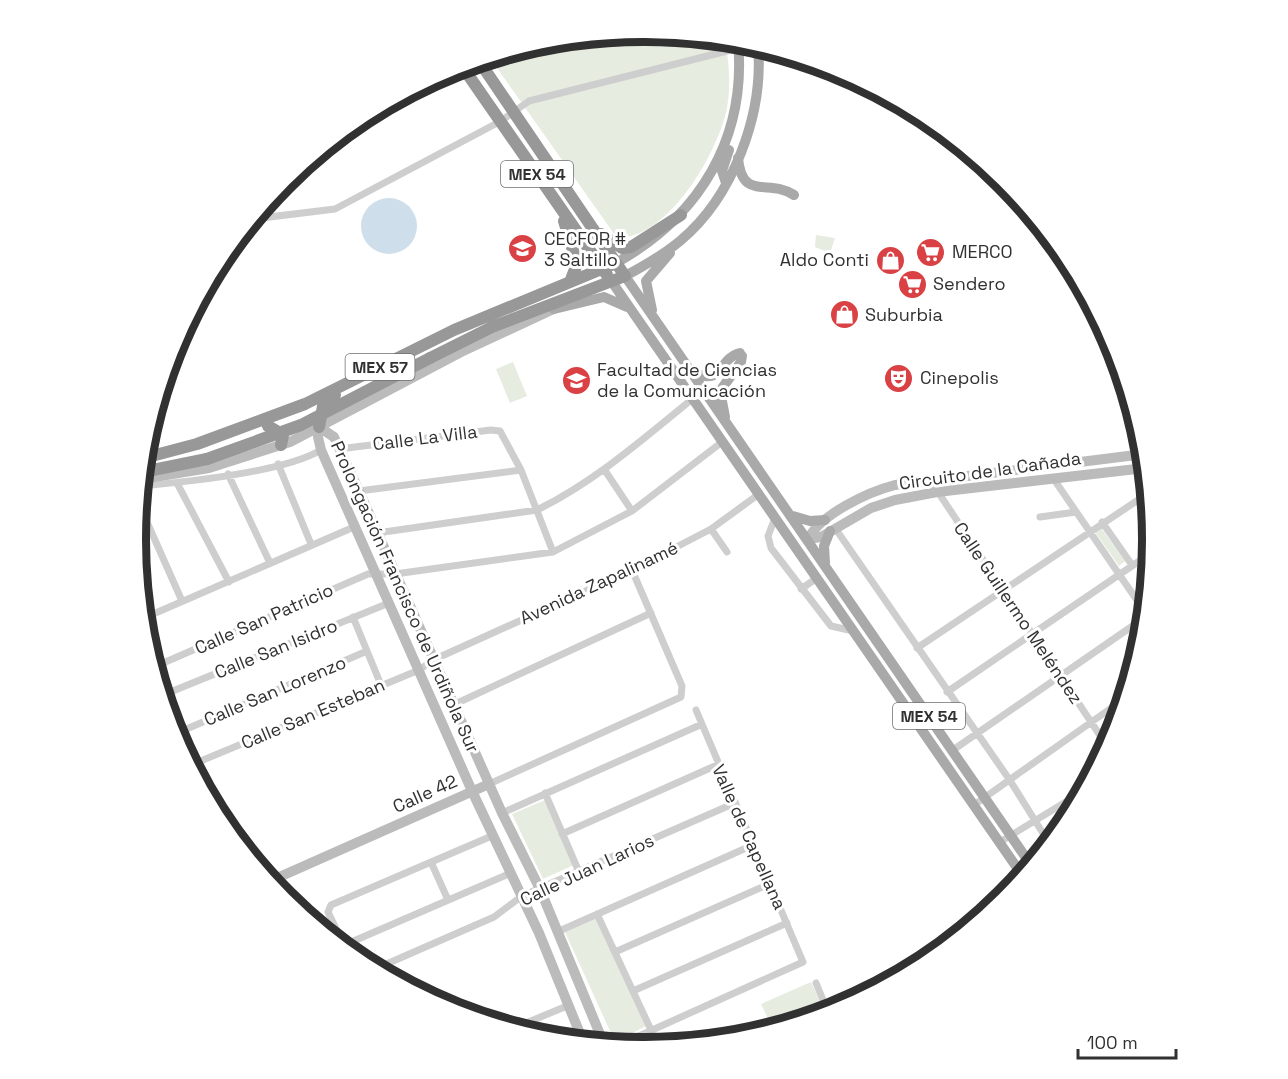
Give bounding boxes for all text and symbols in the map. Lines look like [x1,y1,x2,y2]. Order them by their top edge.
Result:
road number: MEX 54 [501,161,573,187]
place label: CECFOR # 3 Saltillo [544,227,626,271]
school or university icon: CECFOR # 3 Saltillo [507,233,539,265]
supermarket icon: MERCO [915,236,947,268]
place label: MERCO [952,240,1013,263]
shop icon: Aldo Conti [874,244,906,276]
place label: Aldo Conti [780,248,869,271]
supermarket icon: Sendero [896,268,928,300]
place label: Sendero [933,272,1006,295]
shop icon: Suburbia [828,299,860,331]
place label: Suburbia [865,303,943,326]
road number: MEX 57 [346,354,415,380]
place label: Facultad de Ciencias de la Comunicación [597,358,777,402]
theatre icon: Cinepolis [883,362,915,394]
school or university icon: Facultad de Ciencias de la Comunicación [560,364,592,396]
place label: Cinepolis [920,366,999,389]
street label: Calle La Villa [371,420,479,455]
street label: Prolongación Francisco de Urdiñola Sur [326,437,485,757]
street label: Circuito de la Cañada [897,446,1082,495]
street label: Calle Guillermo Meléndez [949,517,1088,708]
street label: Avenida Zapalinamé [516,536,682,629]
street label: Calle San Patricio [191,578,337,659]
street label: Calle San Isidro [211,613,341,684]
street label: Calle San Lorenzo [200,650,349,731]
street label: Calle San Esteban [237,673,388,754]
road number: MEX 54 [893,703,965,729]
street label: Valle de Capellana [707,761,792,913]
street label: Calle 42 [389,769,461,818]
street label: Calle Juan Larios [516,828,657,911]
scale bar [1078,1022,1176,1060]
text: 100 m [1087,1031,1138,1054]

